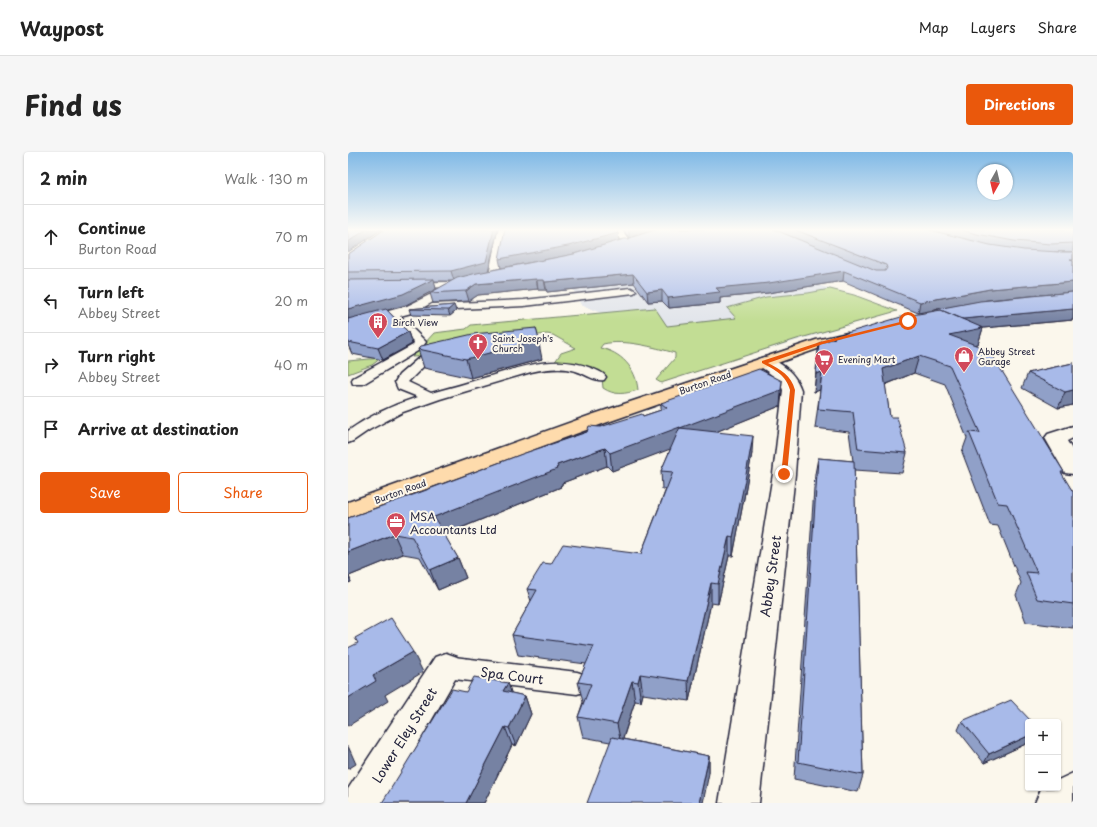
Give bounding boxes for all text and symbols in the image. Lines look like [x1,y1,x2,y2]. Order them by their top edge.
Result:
text: Waypost [20,14,104,42]
text: Map [919,17,949,38]
text: Layers [971,17,1016,38]
text: Share [1038,17,1077,38]
text: Find us [24,83,122,126]
button: Directions [966,84,1073,125]
north arrow [977,164,1013,200]
text: 2 min [40,165,87,191]
text: Walk · 130 m [225,169,308,188]
text: Continue [78,216,146,239]
icon: ahead [40,226,62,248]
text: 70 m [275,227,308,246]
text: Burton Road [78,239,157,258]
text: Turn left [78,280,144,303]
icon: left [40,290,62,312]
text: 20 m [274,291,308,310]
text: Abbey Street [78,303,160,322]
building icon: Birch View [367,311,389,339]
route start [899,312,917,330]
place label: Birch View [392,315,438,329]
place label: Saint Joseph's Church [492,331,553,355]
church icon: Saint Joseph's Church [467,332,489,360]
text: Turn right [78,344,155,367]
place label: Abbey Street Garage [978,344,1035,368]
shop icon: Abbey Street Garage [953,345,975,373]
supermarket icon: Evening Mart [813,348,835,376]
place label: Evening Mart [838,352,896,366]
icon: right [40,354,62,376]
text: 40 m [274,355,308,374]
text: Abbey Street [78,367,160,386]
street label: Burton Road [677,367,733,397]
text: Arrive at destination [78,417,239,440]
icon: arrive [40,418,62,440]
route end [775,465,793,483]
button: Save [40,472,170,513]
button: Share [178,472,308,513]
street label: Burton Road [372,475,428,507]
place label: MSA Accountants Ltd [410,508,497,538]
office icon: MSA Accountants Ltd [385,511,407,539]
street label: Abbey Street [755,534,785,618]
street label: Spa Court [479,662,545,688]
street label: Lower Eley Street [367,684,441,786]
map controls [1025,719,1061,791]
button: + [1025,719,1061,755]
button: − [1025,755,1061,791]

